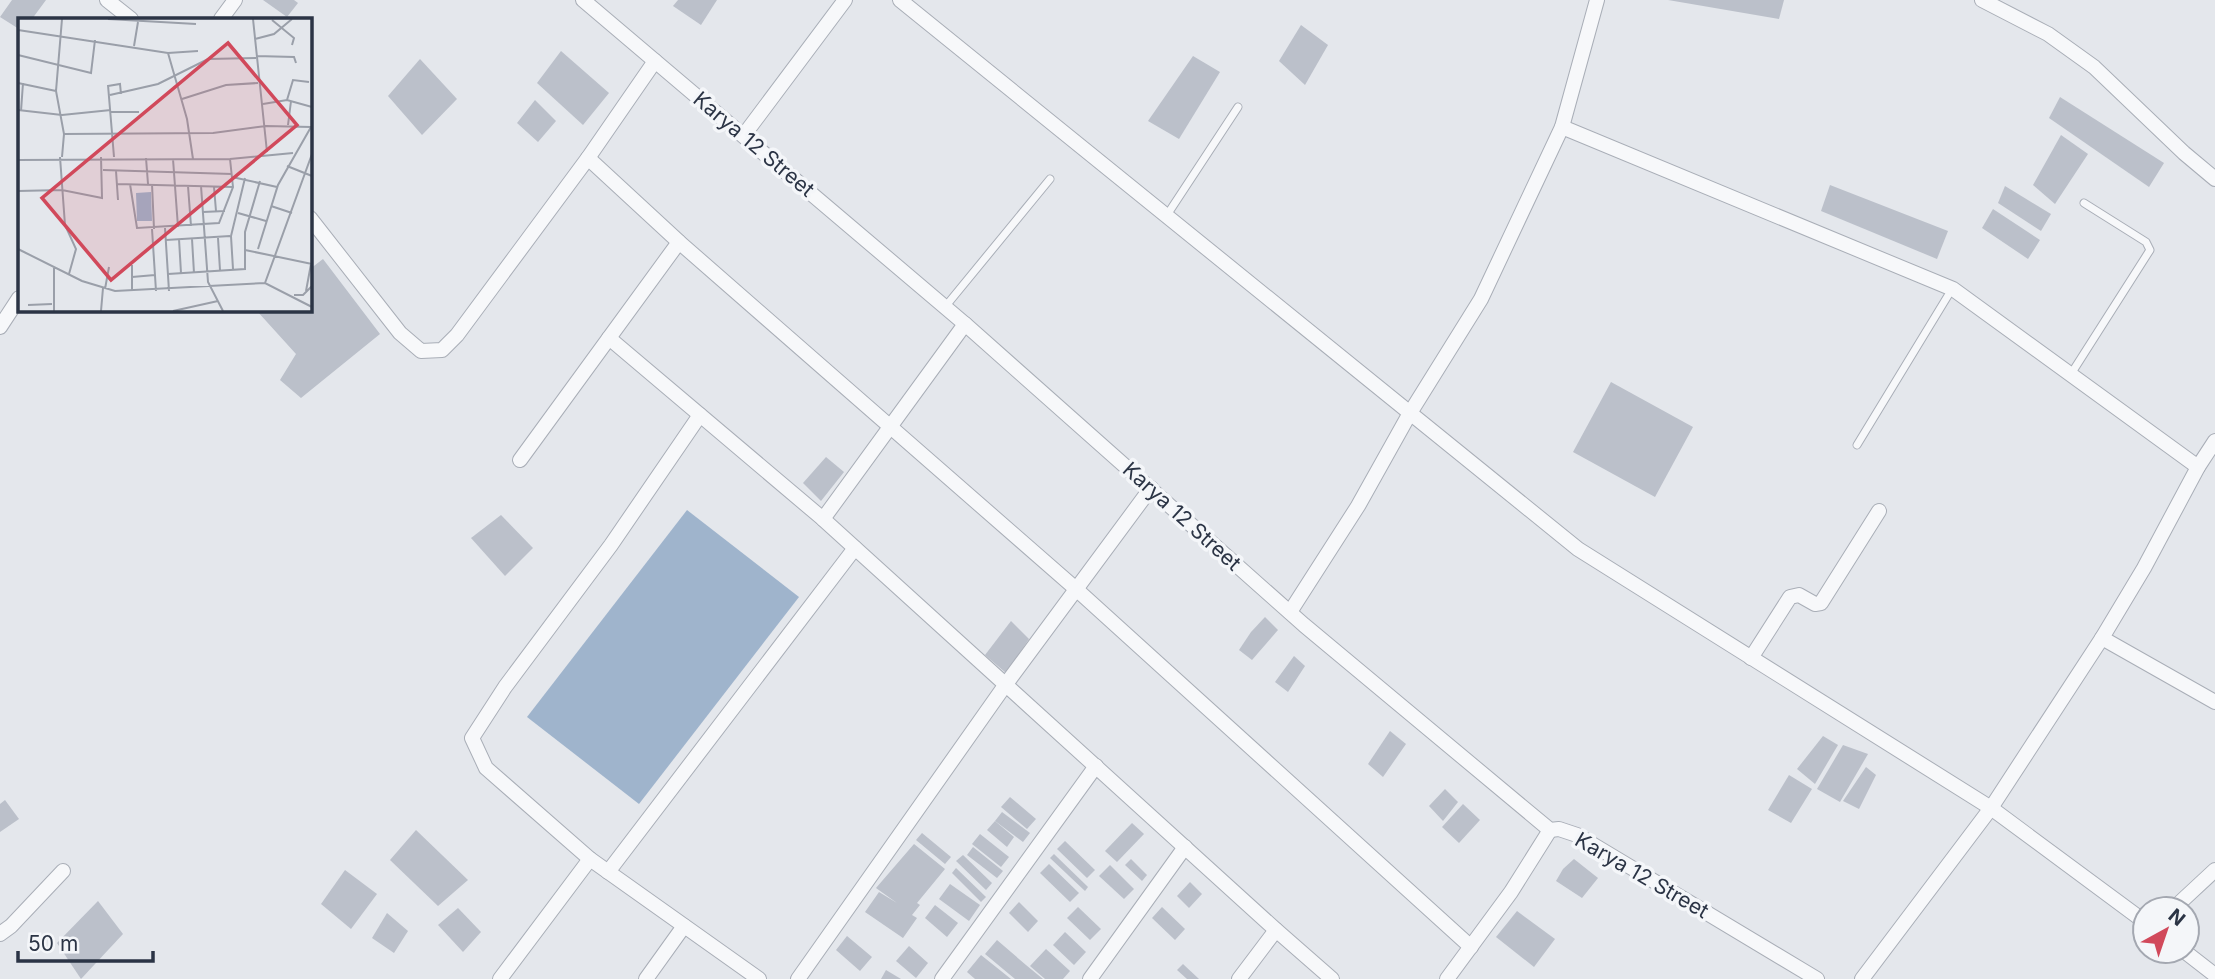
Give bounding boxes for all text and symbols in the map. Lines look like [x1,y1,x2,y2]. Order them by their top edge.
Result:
inset map [18,18,312,312]
street label: Karya 12 Street [688,86,820,202]
street label: Karya 12 Street [1118,457,1246,576]
street label: Karya 12 Street [1571,827,1713,923]
north arrow [2131,895,2201,965]
text: N [2164,904,2190,931]
scale bar [18,920,152,964]
text: 50 m [28,931,78,956]

